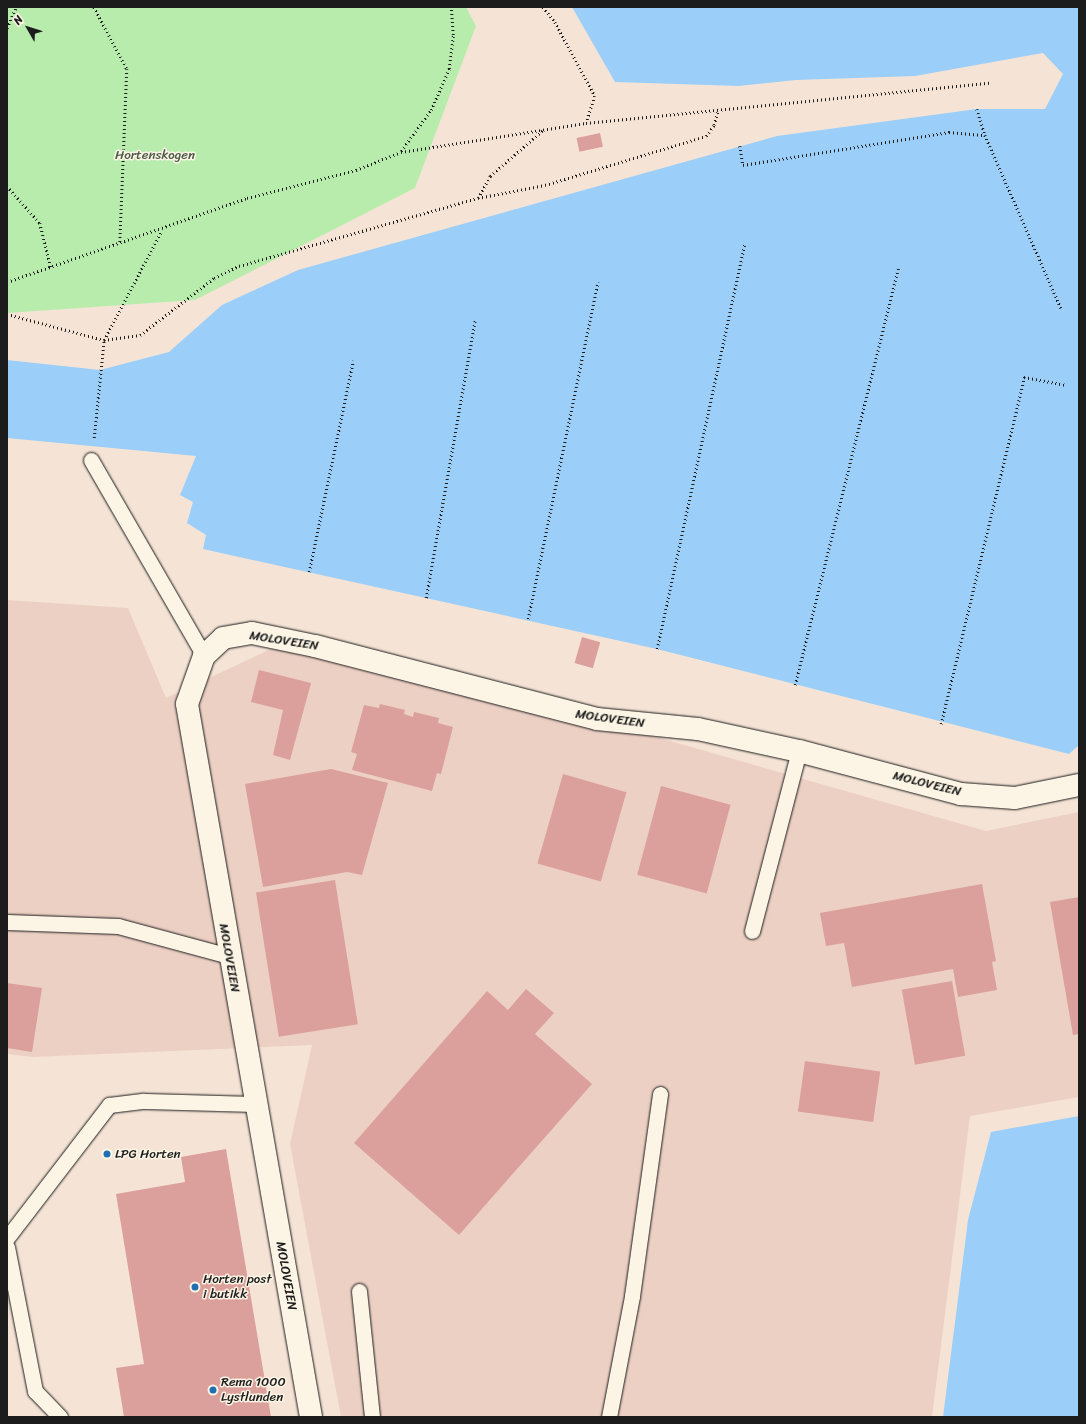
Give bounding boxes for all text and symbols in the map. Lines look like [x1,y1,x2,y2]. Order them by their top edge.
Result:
north arrow [8,8,48,48]
text: N [9,11,28,29]
park label: Hortenskogen [115,147,195,163]
street label: MOLOVEIEN [248,628,320,654]
street label: MOLOVEIEN [574,706,646,732]
street label: MOLOVEIEN [891,768,963,800]
street label: MOLOVEIEN [215,922,243,994]
place label: LPG Horten [115,1146,181,1162]
marker: LPG Horten [102,1149,112,1159]
street label: MOLOVEIEN [272,1240,300,1312]
place label: Horten post i butikk [203,1272,272,1303]
marker: Horten post i butikk [190,1282,200,1292]
place label: Rema 1000 Lystlunden [221,1375,286,1406]
marker: Rema 1000 Lystlunden [208,1385,218,1395]

